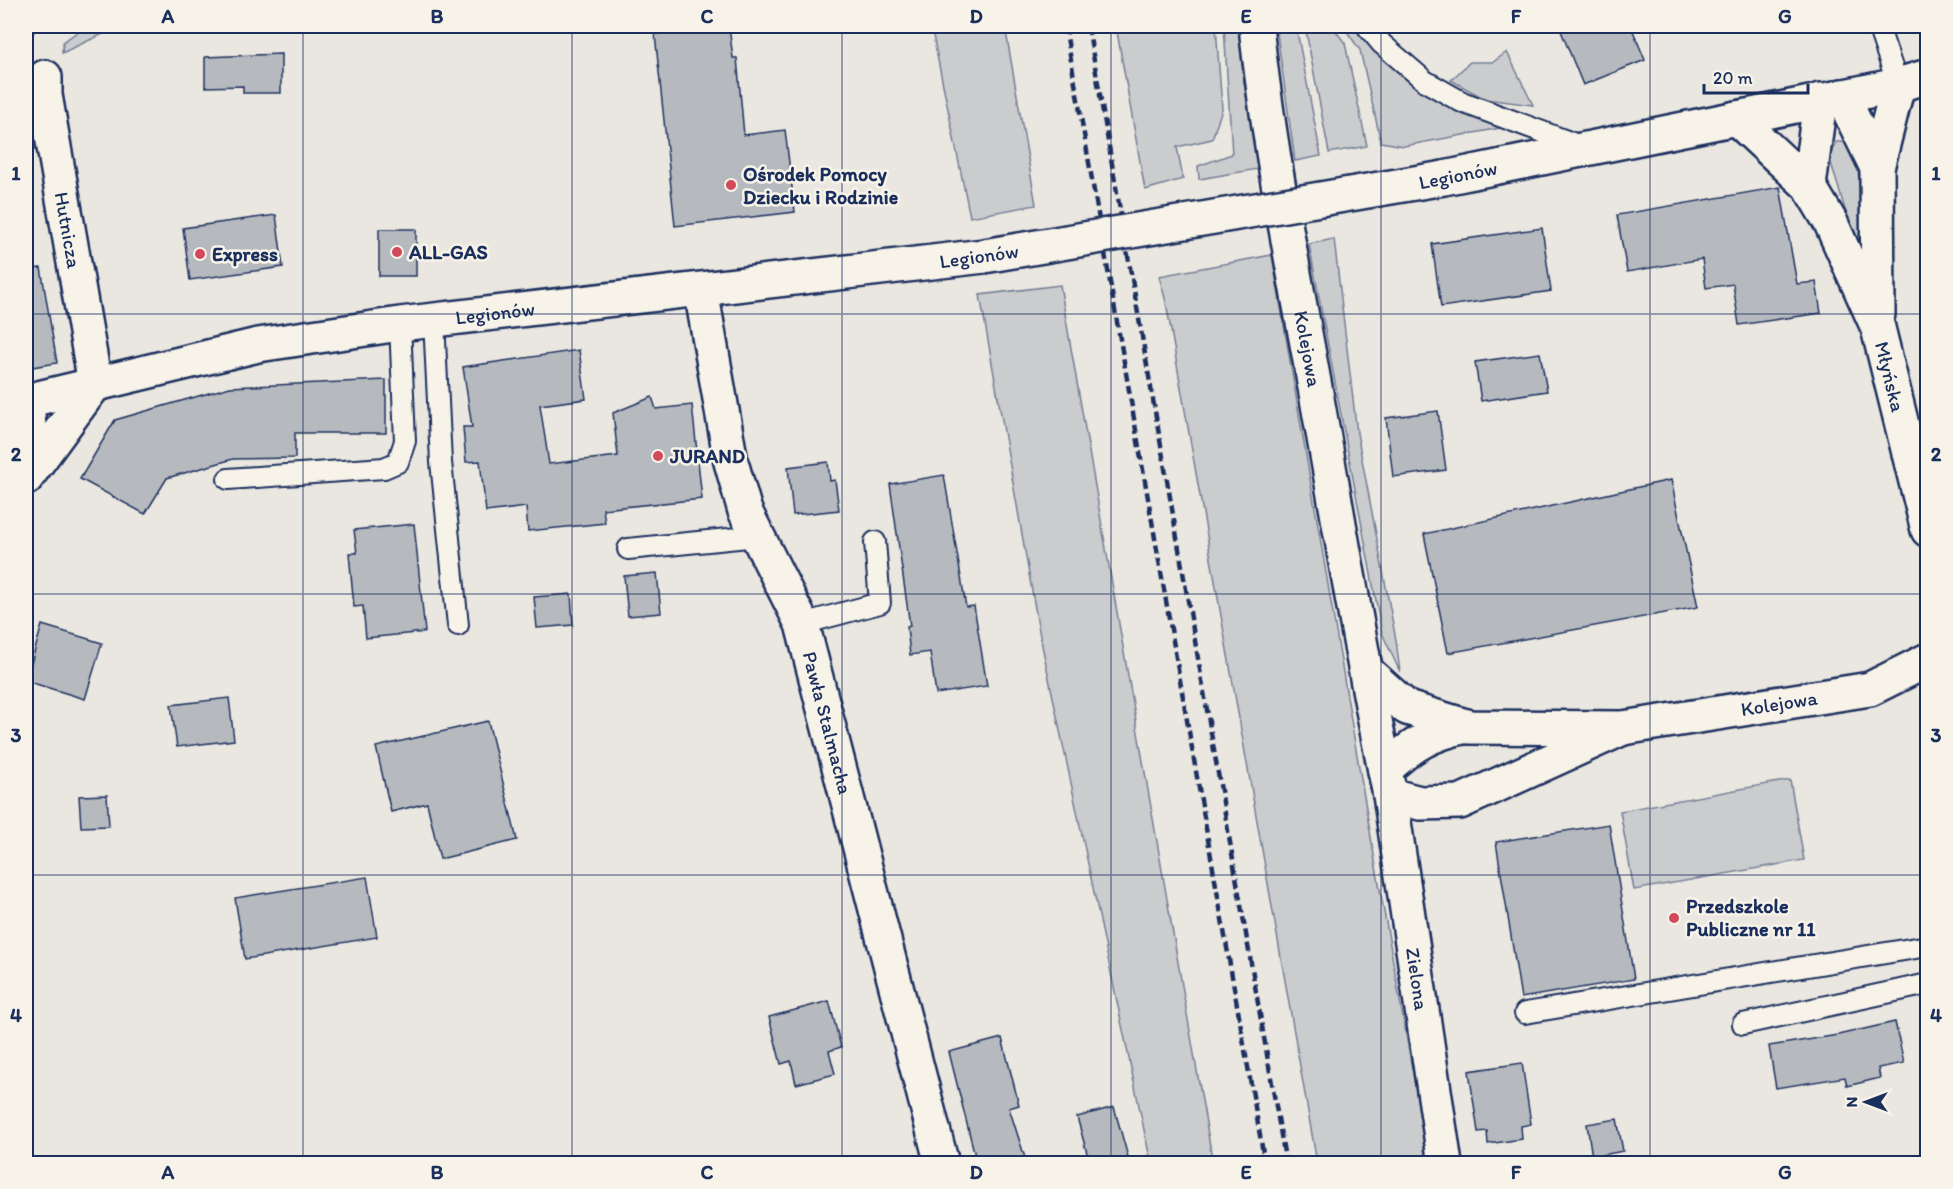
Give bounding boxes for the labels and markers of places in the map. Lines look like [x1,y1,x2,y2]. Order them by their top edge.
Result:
place label: Ośrodek Pomocy Dziecku i Rodzinie [743,162,899,209]
marker: Ośrodek Pomocy Dziecku i Rodzinie [724,178,738,192]
place label: ALL-GAS [408,240,488,264]
place label: Express [212,242,278,267]
marker: ALL-GAS [390,245,404,259]
marker: Express [193,247,207,261]
place label: JURAND [669,444,745,468]
marker: JURAND [651,449,665,463]
place label: Przedszkole Publiczne nr 11 [1686,894,1816,941]
marker: Przedszkole Publiczne nr 11 [1667,911,1681,925]

